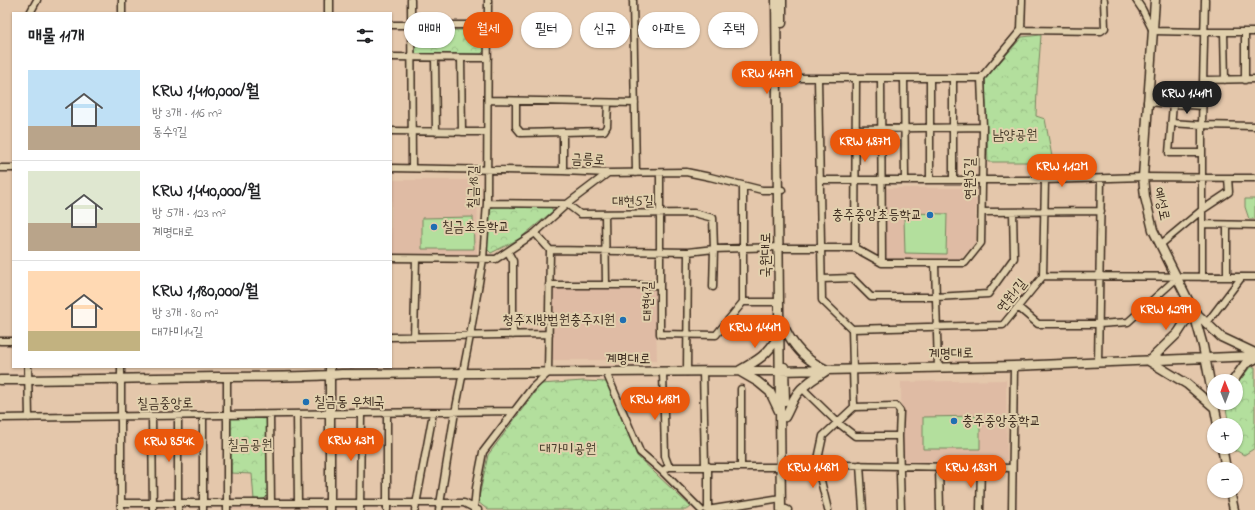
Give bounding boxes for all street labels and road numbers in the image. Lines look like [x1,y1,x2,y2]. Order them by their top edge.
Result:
street label: 금릉로 [571,149,605,171]
street label: 연원5길 [960,157,981,200]
street label: 칠금18길 [463,164,485,209]
street label: 예성로 [1147,185,1175,223]
street label: 대현5길 [612,191,655,213]
street label: 국원대로 [756,232,777,278]
street label: 연원1길 [992,274,1033,317]
street label: 대현4길 [638,280,659,321]
street label: 계명대로 [928,343,974,365]
street label: 계명대로 [605,349,651,370]
street label: 칠금중앙로 [137,393,193,415]

